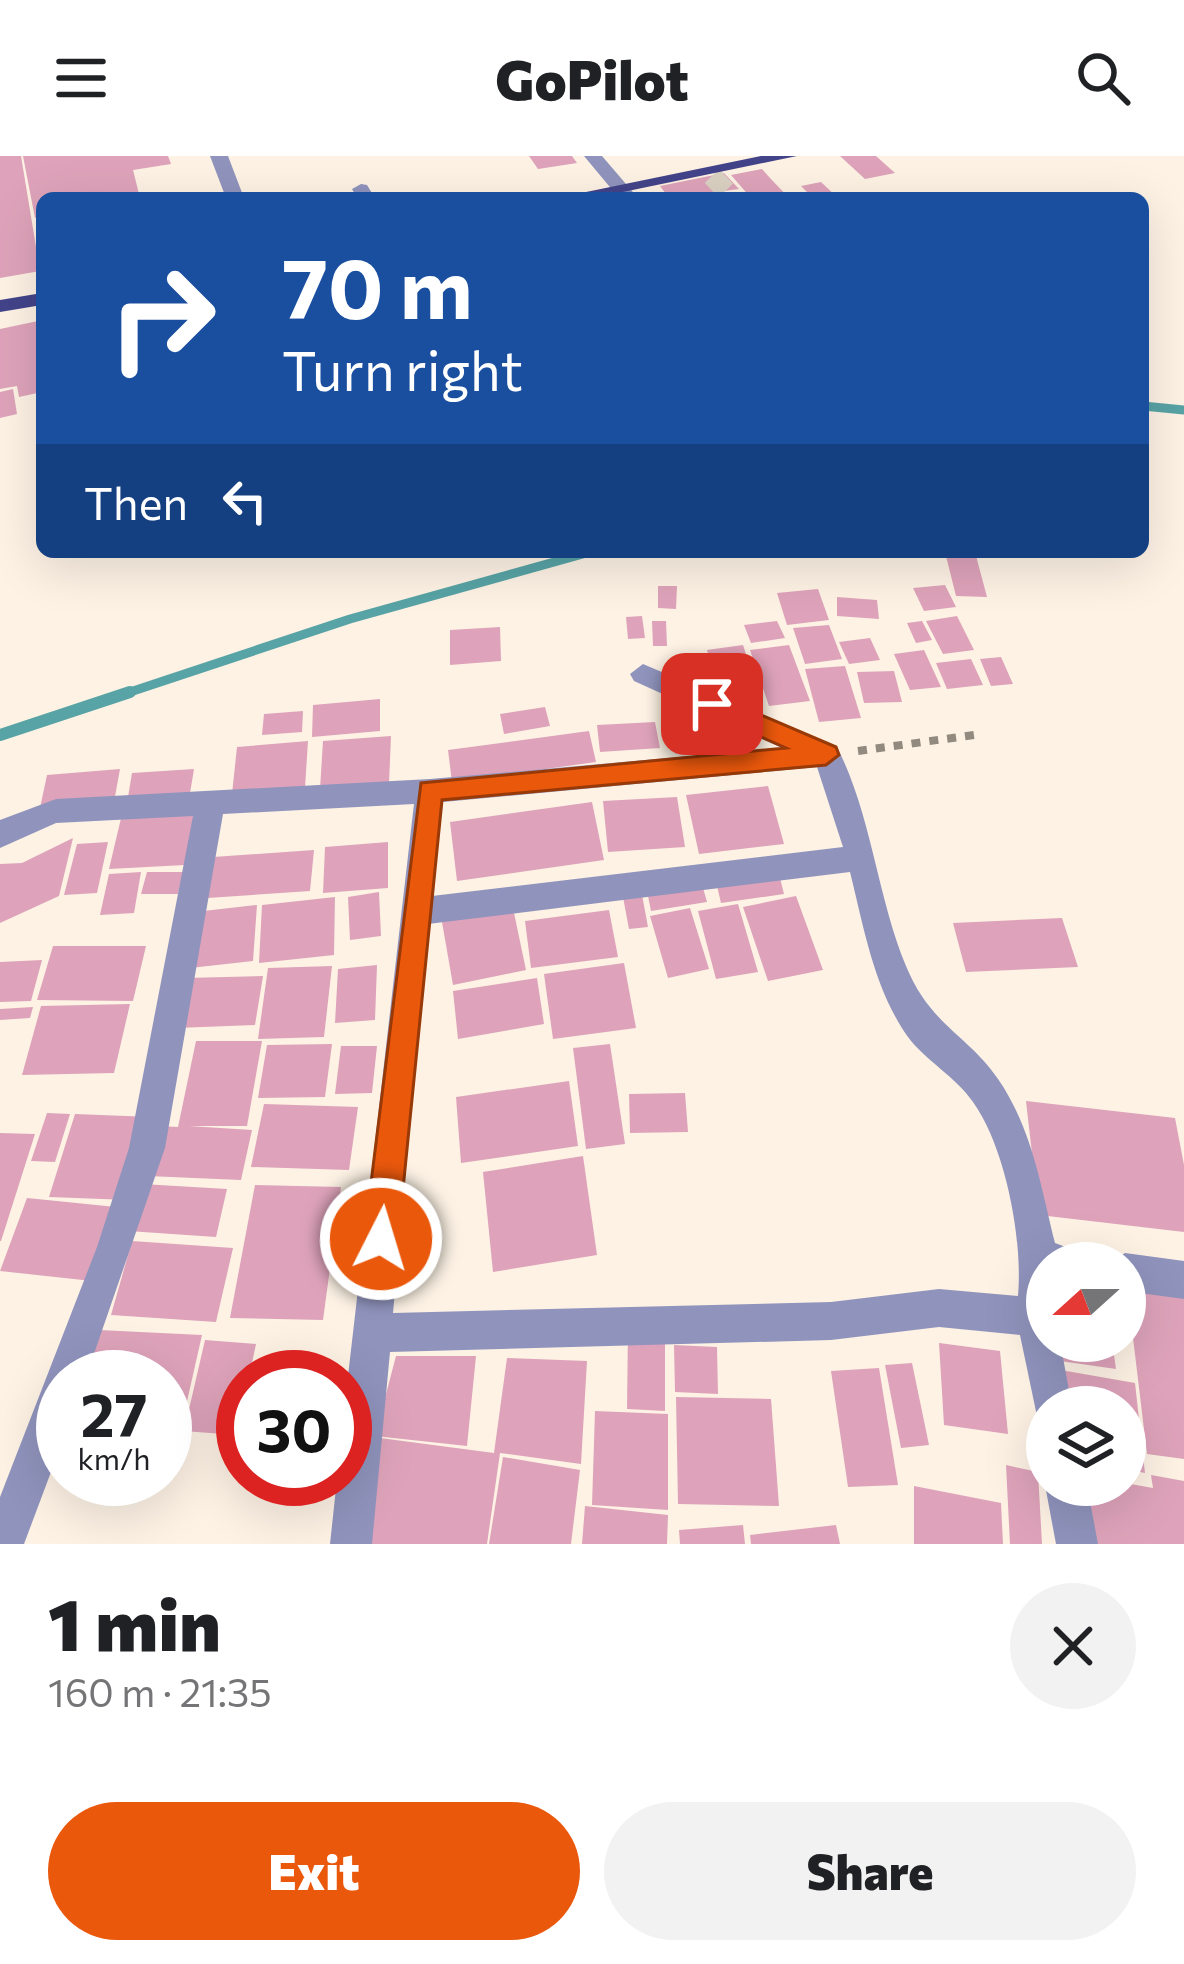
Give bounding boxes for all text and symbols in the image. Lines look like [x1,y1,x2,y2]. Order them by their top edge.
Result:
icon: menu [48,45,114,111]
text: GoPilot [495,45,689,111]
icon: search [1070,45,1136,111]
text: 70 m [282,234,473,336]
icon: right [84,240,240,396]
text: Turn right [282,336,523,402]
icon: left [212,468,278,534]
text: Then [84,474,188,529]
pin [661,653,763,755]
icon: arrive [679,671,745,737]
position arrow [318,1176,444,1302]
north arrow [1026,1242,1146,1362]
map controls [1026,1242,1146,1506]
speed limit sign: 30 [216,1350,372,1506]
text: 27 [81,1376,147,1449]
button: layers [1026,1386,1146,1506]
text: km/h [78,1439,150,1476]
text: 1 min [48,1578,221,1666]
button: close [1010,1583,1136,1709]
text: 160 m · 21:35 [48,1667,272,1715]
button: Exit [48,1802,580,1940]
button: Share [604,1802,1136,1940]

